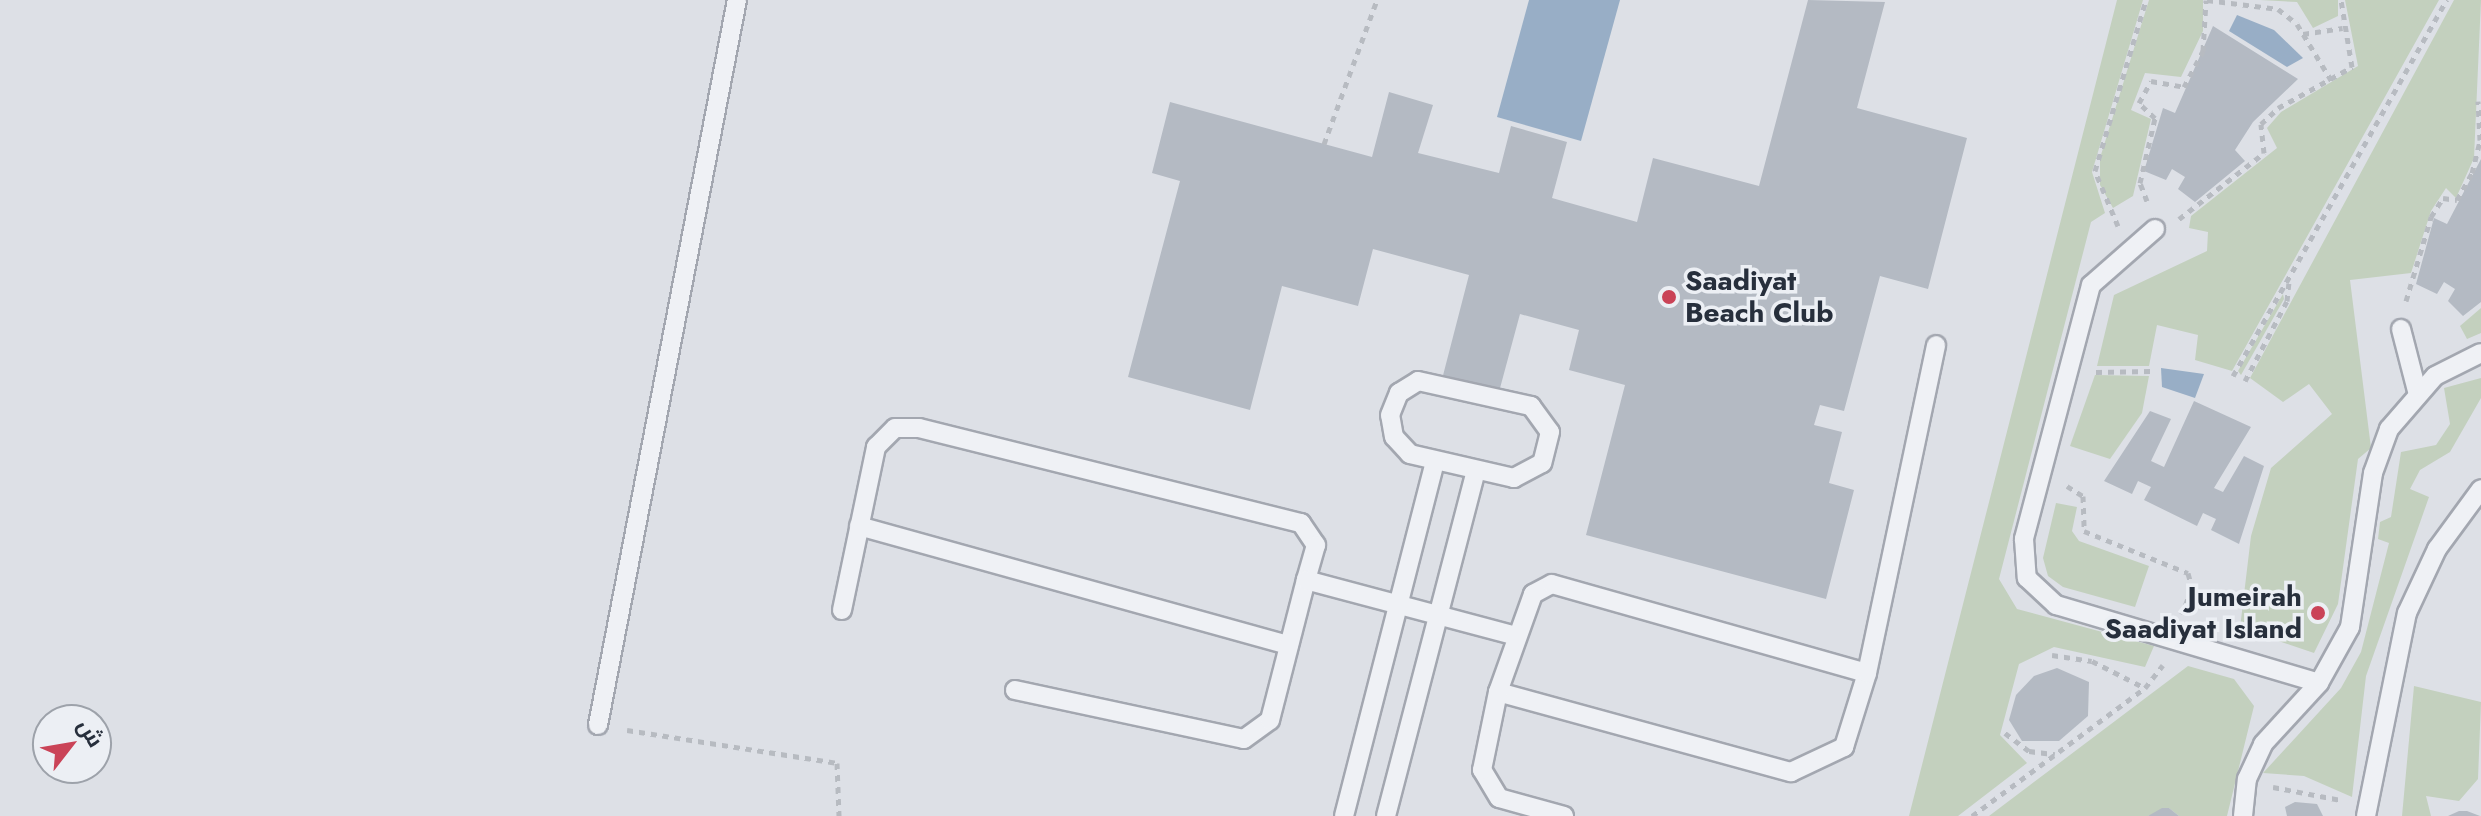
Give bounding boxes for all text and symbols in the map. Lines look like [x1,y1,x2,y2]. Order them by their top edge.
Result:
place label: Saadiyat Beach Club [1685,264,1833,330]
marker: Saadiyat Beach Club [1660,288,1678,306]
place label: Jumeirah Saadiyat Island [2105,580,2302,646]
marker: Jumeirah Saadiyat Island [2309,604,2327,622]
north arrow [32,704,112,784]
text: ش [70,712,112,753]

